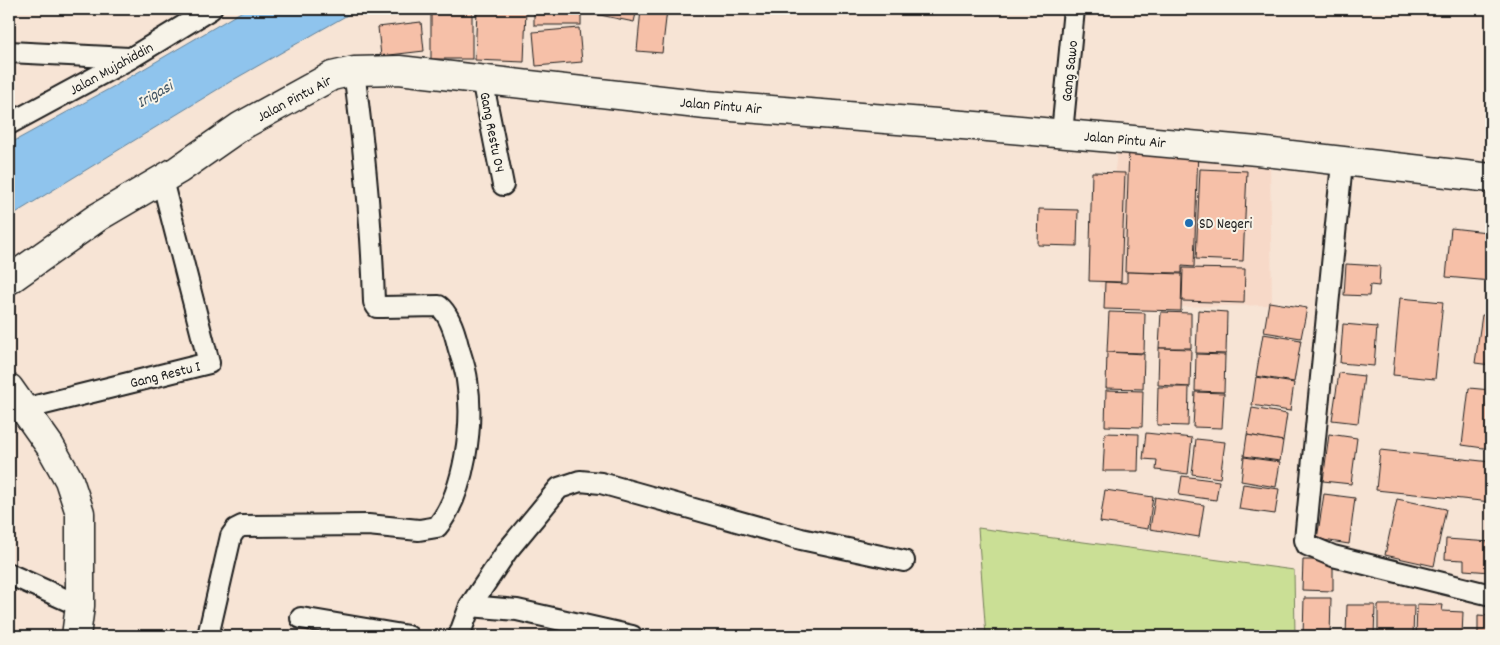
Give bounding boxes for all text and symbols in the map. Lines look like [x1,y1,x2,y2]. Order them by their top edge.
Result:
street label: Jalan Mujahiddin [66,38,158,102]
street label: Gang Sawo [1057,39,1085,103]
street label: Jalan Pintu Air [254,71,337,129]
water label: Irigasi [133,74,180,115]
street label: Gang Restu 04 [472,90,510,175]
street label: Jalan Pintu Air [679,92,763,122]
street label: Jalan Pintu Air [1083,126,1167,156]
place label: SD Negeri [1199,214,1253,236]
marker: SD Negeri [1183,217,1195,229]
street label: Gang Restu I [128,356,203,395]

